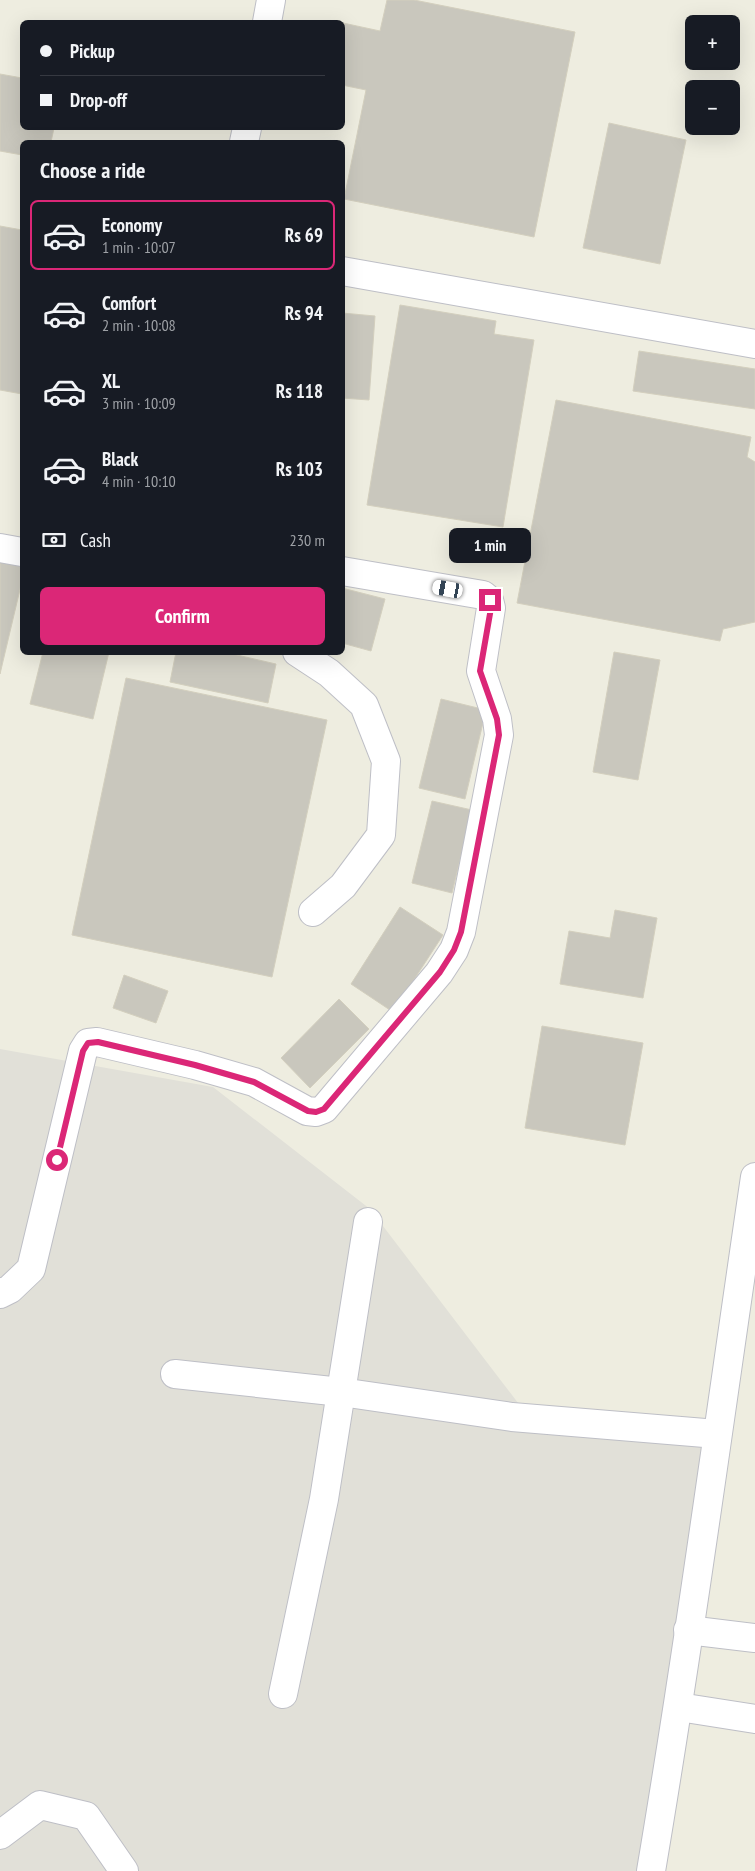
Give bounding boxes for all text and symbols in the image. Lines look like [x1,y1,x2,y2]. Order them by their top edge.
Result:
map controls [685,15,740,135]
button: + [685,15,740,70]
text: Pickup [70,39,115,63]
button: − [685,80,740,135]
text: Drop-off [70,88,127,112]
text: Choose a ride [40,156,145,184]
icon: car [42,213,87,258]
text: Economy [102,213,162,237]
text: Rs 69 [285,223,323,247]
text: 1 min · 10:07 [102,237,176,257]
icon: car [42,291,87,336]
text: Comfort [102,291,156,315]
text: Rs 94 [285,301,323,325]
text: 2 min · 10:08 [102,315,176,335]
icon: car [42,369,87,414]
text: XL [102,369,120,393]
text: Rs 118 [276,379,323,403]
text: 3 min · 10:09 [102,393,176,413]
icon: car [42,447,87,492]
text: Black [102,447,138,471]
text: Rs 103 [276,457,323,481]
text: 4 min · 10:10 [102,471,176,491]
icon: cash [40,526,68,554]
text: Cash [80,528,111,552]
callout: 1 min [449,528,531,562]
text: 230 m [290,530,325,550]
text: 1 min [474,535,506,555]
car [431,579,464,599]
button: Confirm [40,587,325,645]
route end [479,589,501,611]
route start [46,1149,68,1171]

